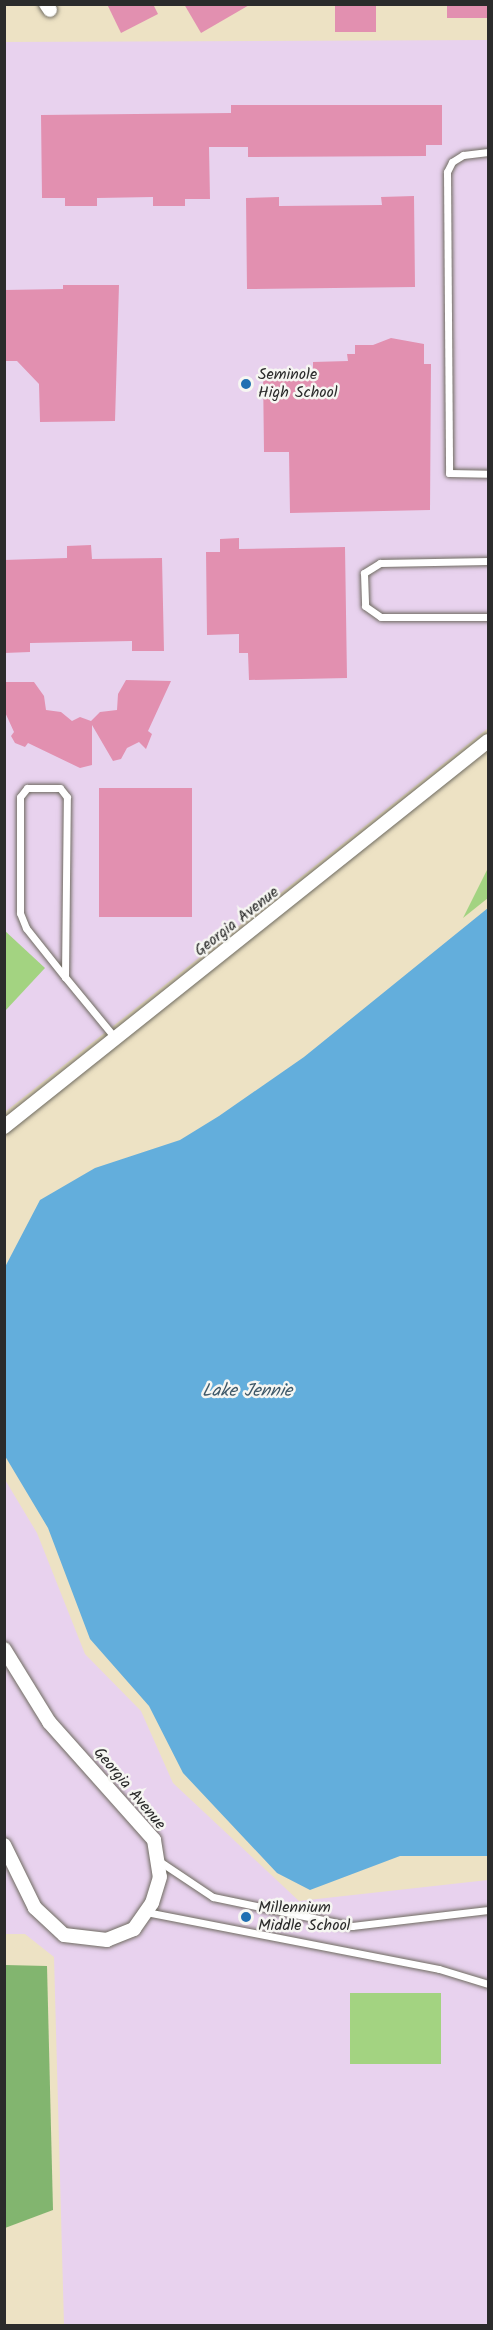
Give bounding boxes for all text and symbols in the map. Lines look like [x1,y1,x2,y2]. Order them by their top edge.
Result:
place label: Seminole High School [258,365,338,403]
marker: Seminole High School [239,377,253,391]
street label: Georgia Avenue [191,883,283,961]
water label: Lake Jennie [202,1381,292,1403]
street label: Georgia Avenue [89,1744,169,1834]
place label: Millennium Middle School [258,1898,351,1936]
marker: Millennium Middle School [239,1910,253,1924]

